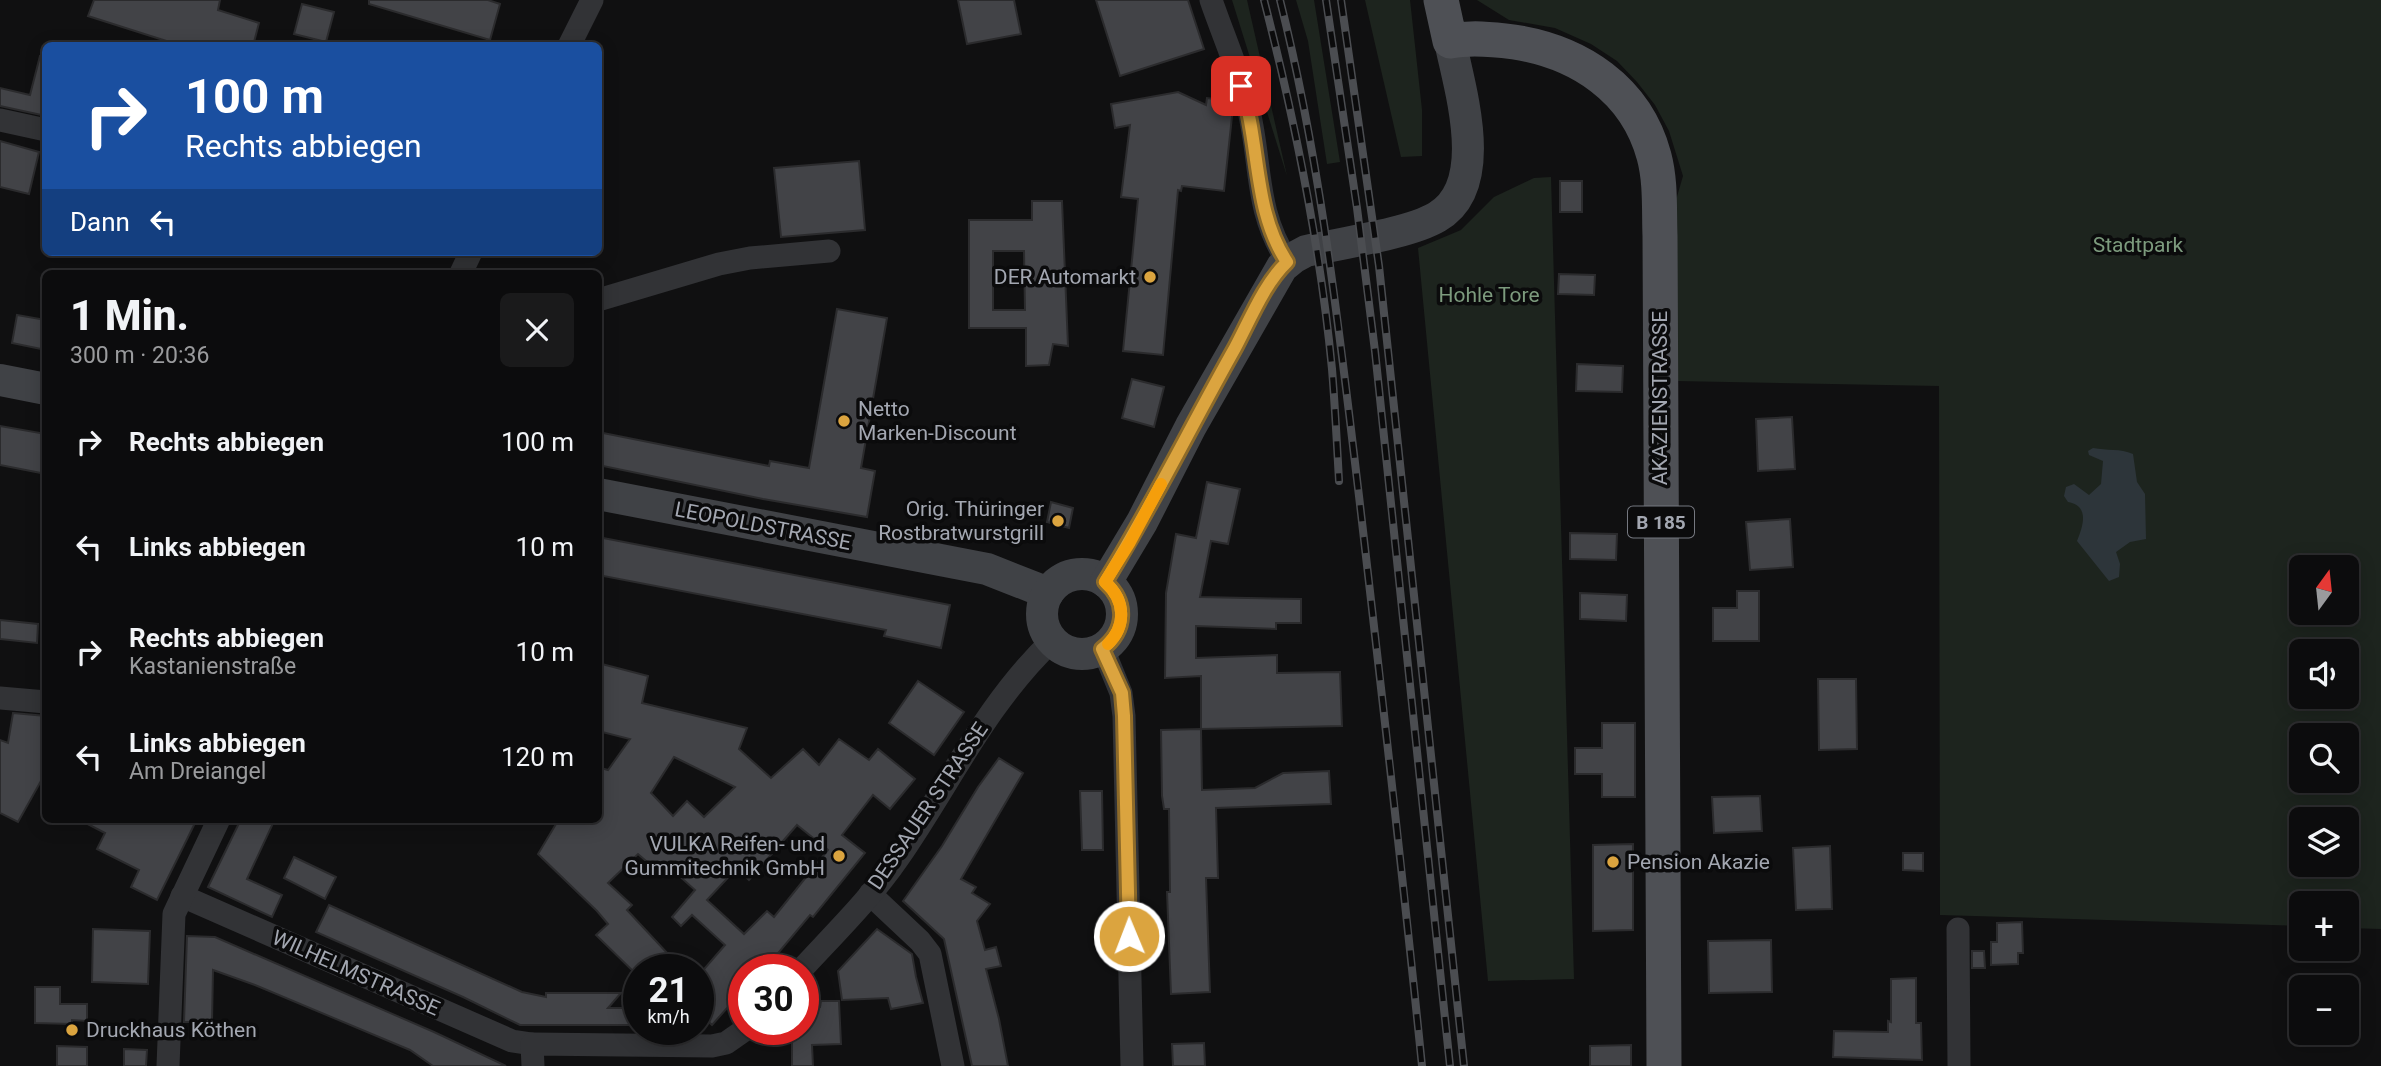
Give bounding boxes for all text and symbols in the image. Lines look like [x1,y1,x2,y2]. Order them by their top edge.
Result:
pin [1211,56,1271,116]
icon: arrive [1222,67,1260,105]
text: 100 m [185,68,324,125]
icon: right [70,70,161,161]
text: Rechts abbiegen [185,127,422,165]
icon: left [144,203,182,241]
text: Dann [70,207,130,237]
park label: Stadtpark [2093,233,2184,257]
place label: DER Automarkt [994,265,1136,289]
marker: DER Automarkt [1142,269,1158,285]
park label: Hohle Tore [1438,283,1540,307]
text: 1 Min. [70,291,189,340]
button: close [500,293,574,367]
street label: AKAZIENSTRASSE [1648,311,1672,485]
text: 300 m · 20:36 [70,342,209,369]
place label: Netto Marken-Discount [858,397,1017,445]
marker: Netto Marken-Discount [836,413,852,429]
icon: right [70,423,108,461]
text: Rechts abbiegen [129,427,324,457]
text: 100 m [501,427,574,457]
street label: LEOPOLDSTRASSE [673,497,853,555]
place label: Orig. Thüringer Rostbratwurstgrill [878,497,1044,545]
road number: B 185 [1628,506,1694,538]
marker: Orig. Thüringer Rostbratwurstgrill [1050,513,1066,529]
icon: left [70,528,108,566]
text: Links abbiegen [129,532,306,562]
text: 10 m [516,532,574,562]
north arrow [2289,555,2359,625]
map controls [2289,555,2359,1045]
text: Rechts abbiegen [129,623,324,653]
icon: right [70,633,108,671]
text: 10 m [516,637,574,667]
button: sound [2289,639,2359,709]
text: Kastanienstraße [129,653,296,680]
street label: DESSAUER STRASSE [863,718,993,894]
button: search [2289,723,2359,793]
text: Links abbiegen [129,728,306,758]
icon: left [70,738,108,776]
text: 120 m [501,742,574,772]
text: Am Dreiangel [129,758,266,785]
button: layers [2289,807,2359,877]
place label: VULKA Reifen- und Gummitechnik GmbH [625,832,825,880]
marker: VULKA Reifen- und Gummitechnik GmbH [831,848,847,864]
place label: Pension Akazie [1627,850,1770,874]
marker: Pension Akazie [1605,854,1621,870]
button: + [2289,891,2359,961]
position arrow [1092,899,1166,973]
street label: WILHELMSTRASSE [269,925,443,1021]
speed limit sign: 30 [728,954,819,1045]
text: 21 [648,970,689,1011]
button: − [2289,975,2359,1045]
text: km/h [647,1006,690,1027]
place label: Druckhaus Köthen [86,1018,257,1042]
marker: Druckhaus Köthen [64,1022,80,1038]

